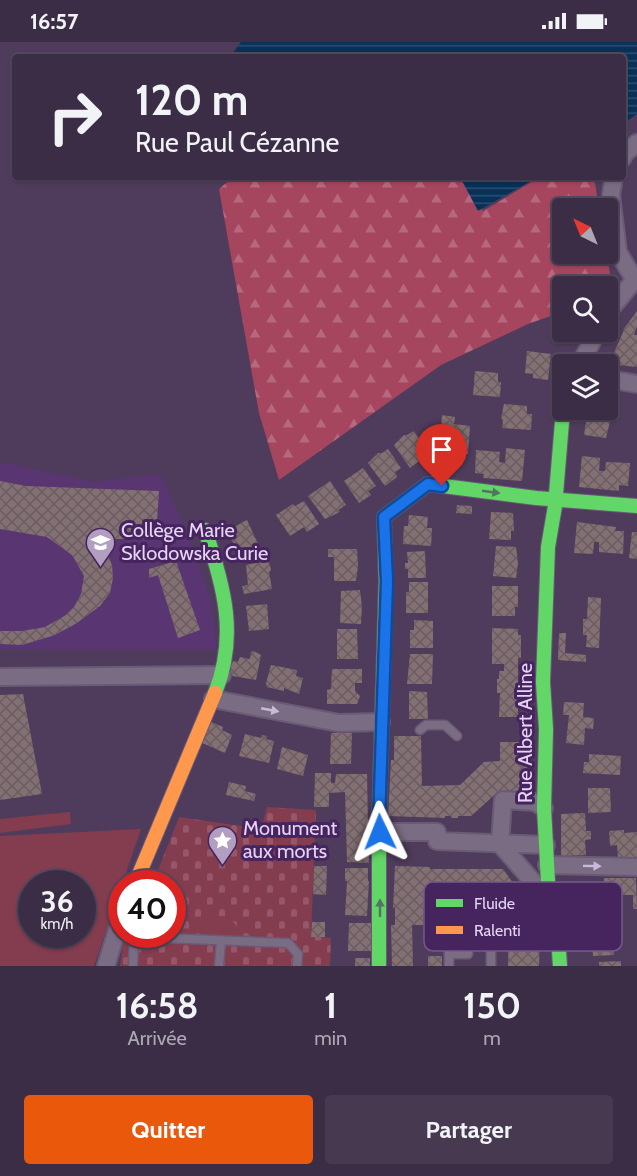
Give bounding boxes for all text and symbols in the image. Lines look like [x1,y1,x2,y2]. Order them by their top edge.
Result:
text: 16:57 [30,8,78,35]
text: 120 m [135,74,248,126]
icon: right [36,78,114,156]
text: Rue Paul Cézanne [135,126,339,159]
north arrow [552,198,618,264]
map controls [552,198,618,420]
button: search [552,276,618,342]
button: layers [552,354,618,420]
pin [416,424,467,486]
icon: arrive [425,433,458,466]
one-way arrow [482,488,501,497]
place label: Collège Marie Sklodowska Curie [121,518,268,565]
school or university icon: Collège Marie Sklodowska Curie [84,526,116,568]
street label: Rue Albert Alline [513,663,537,803]
one-way arrow [261,706,279,716]
position arrow [348,800,412,864]
place label: Monument aux morts [243,816,337,863]
place icon: Monument aux morts [206,824,238,866]
one-way arrow [582,861,601,871]
speed limit sign: 40 [108,870,186,948]
legend [424,882,622,951]
text: 36 [40,883,74,920]
text: Fluide [474,894,515,913]
one-way arrow [375,898,385,917]
text: km/h [41,915,73,933]
text: Ralenti [474,921,521,940]
text: 16:58 [116,983,198,1027]
text: 1 [324,983,337,1027]
text: 150 [463,983,521,1027]
text: Arrivée [127,1026,187,1050]
text: min [314,1026,347,1050]
text: m [483,1026,501,1050]
button: Quitter [24,1095,313,1164]
button: Partager [325,1095,613,1164]

